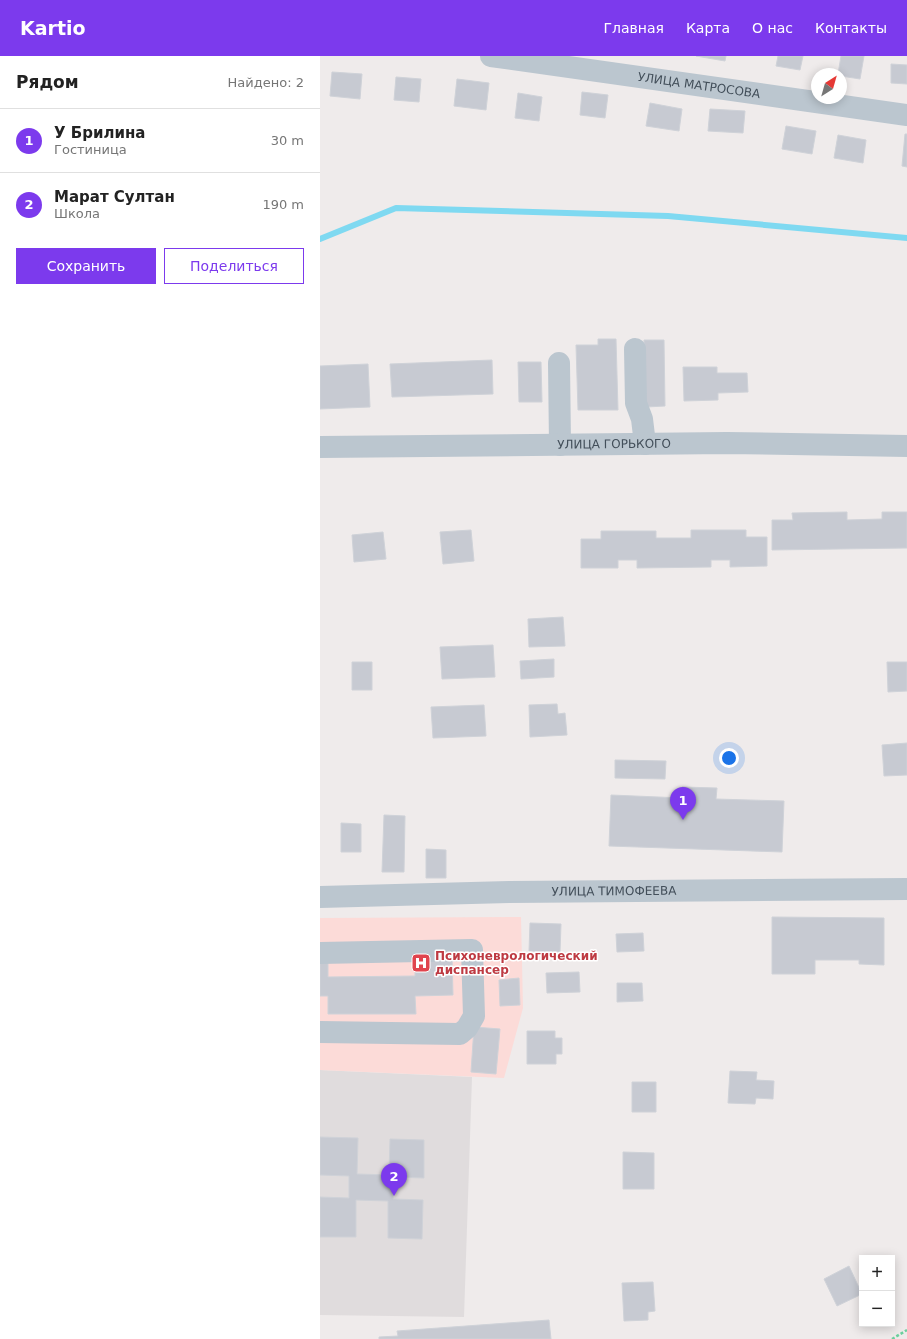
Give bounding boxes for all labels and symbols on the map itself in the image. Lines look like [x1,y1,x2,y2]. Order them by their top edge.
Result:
north arrow [811,68,847,104]
street label: УЛИЦА МАТРОСОВА [637,70,762,101]
street label: УЛИЦА ГОРЬКОГО [557,437,671,452]
your location [719,748,739,768]
pin: 1 [670,787,696,820]
street label: УЛИЦА ТИМОФЕЕВА [551,884,677,899]
place label: Психоневрологический диспансер [435,949,598,977]
hospital icon: Психоневрологический диспансер [410,952,432,974]
pin: 2 [381,1163,407,1196]

